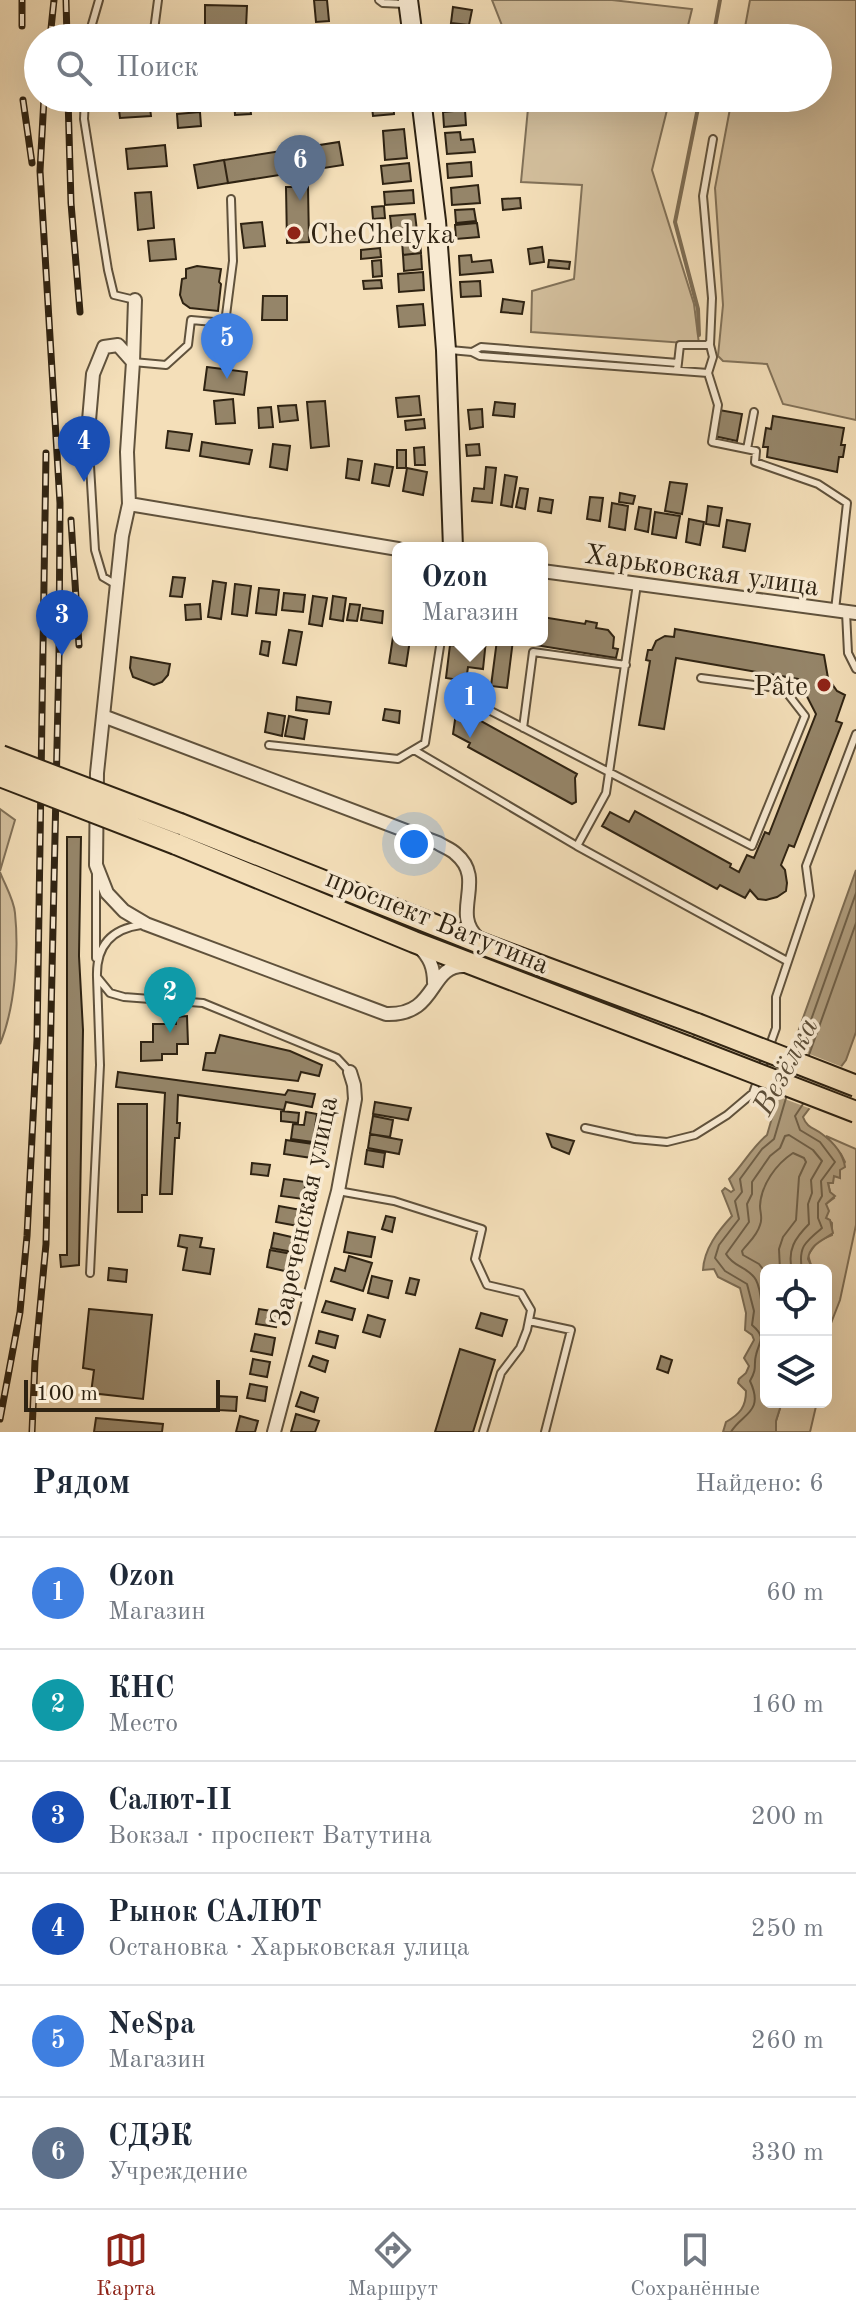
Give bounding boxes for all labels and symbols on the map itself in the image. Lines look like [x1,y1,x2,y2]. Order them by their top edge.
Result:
pin: 6 [274,135,326,201]
place label: CheChelyka [310,222,455,250]
marker: CheChelyka [285,224,303,242]
pin: 5 [201,313,253,379]
pin: 4 [58,416,110,482]
street label: Харьковская улица [583,542,821,602]
pin: 3 [36,590,88,656]
pin: 1 [444,672,496,738]
place label: Pâte [753,674,808,702]
marker: Pâte [815,676,833,694]
your location [394,824,434,864]
street label: проспект Ватутина [321,865,553,980]
pin: 2 [144,967,196,1033]
water label: Везёлка [748,1013,825,1122]
street label: Зареченская улица [268,1094,344,1329]
scale bar [24,1376,220,1412]

